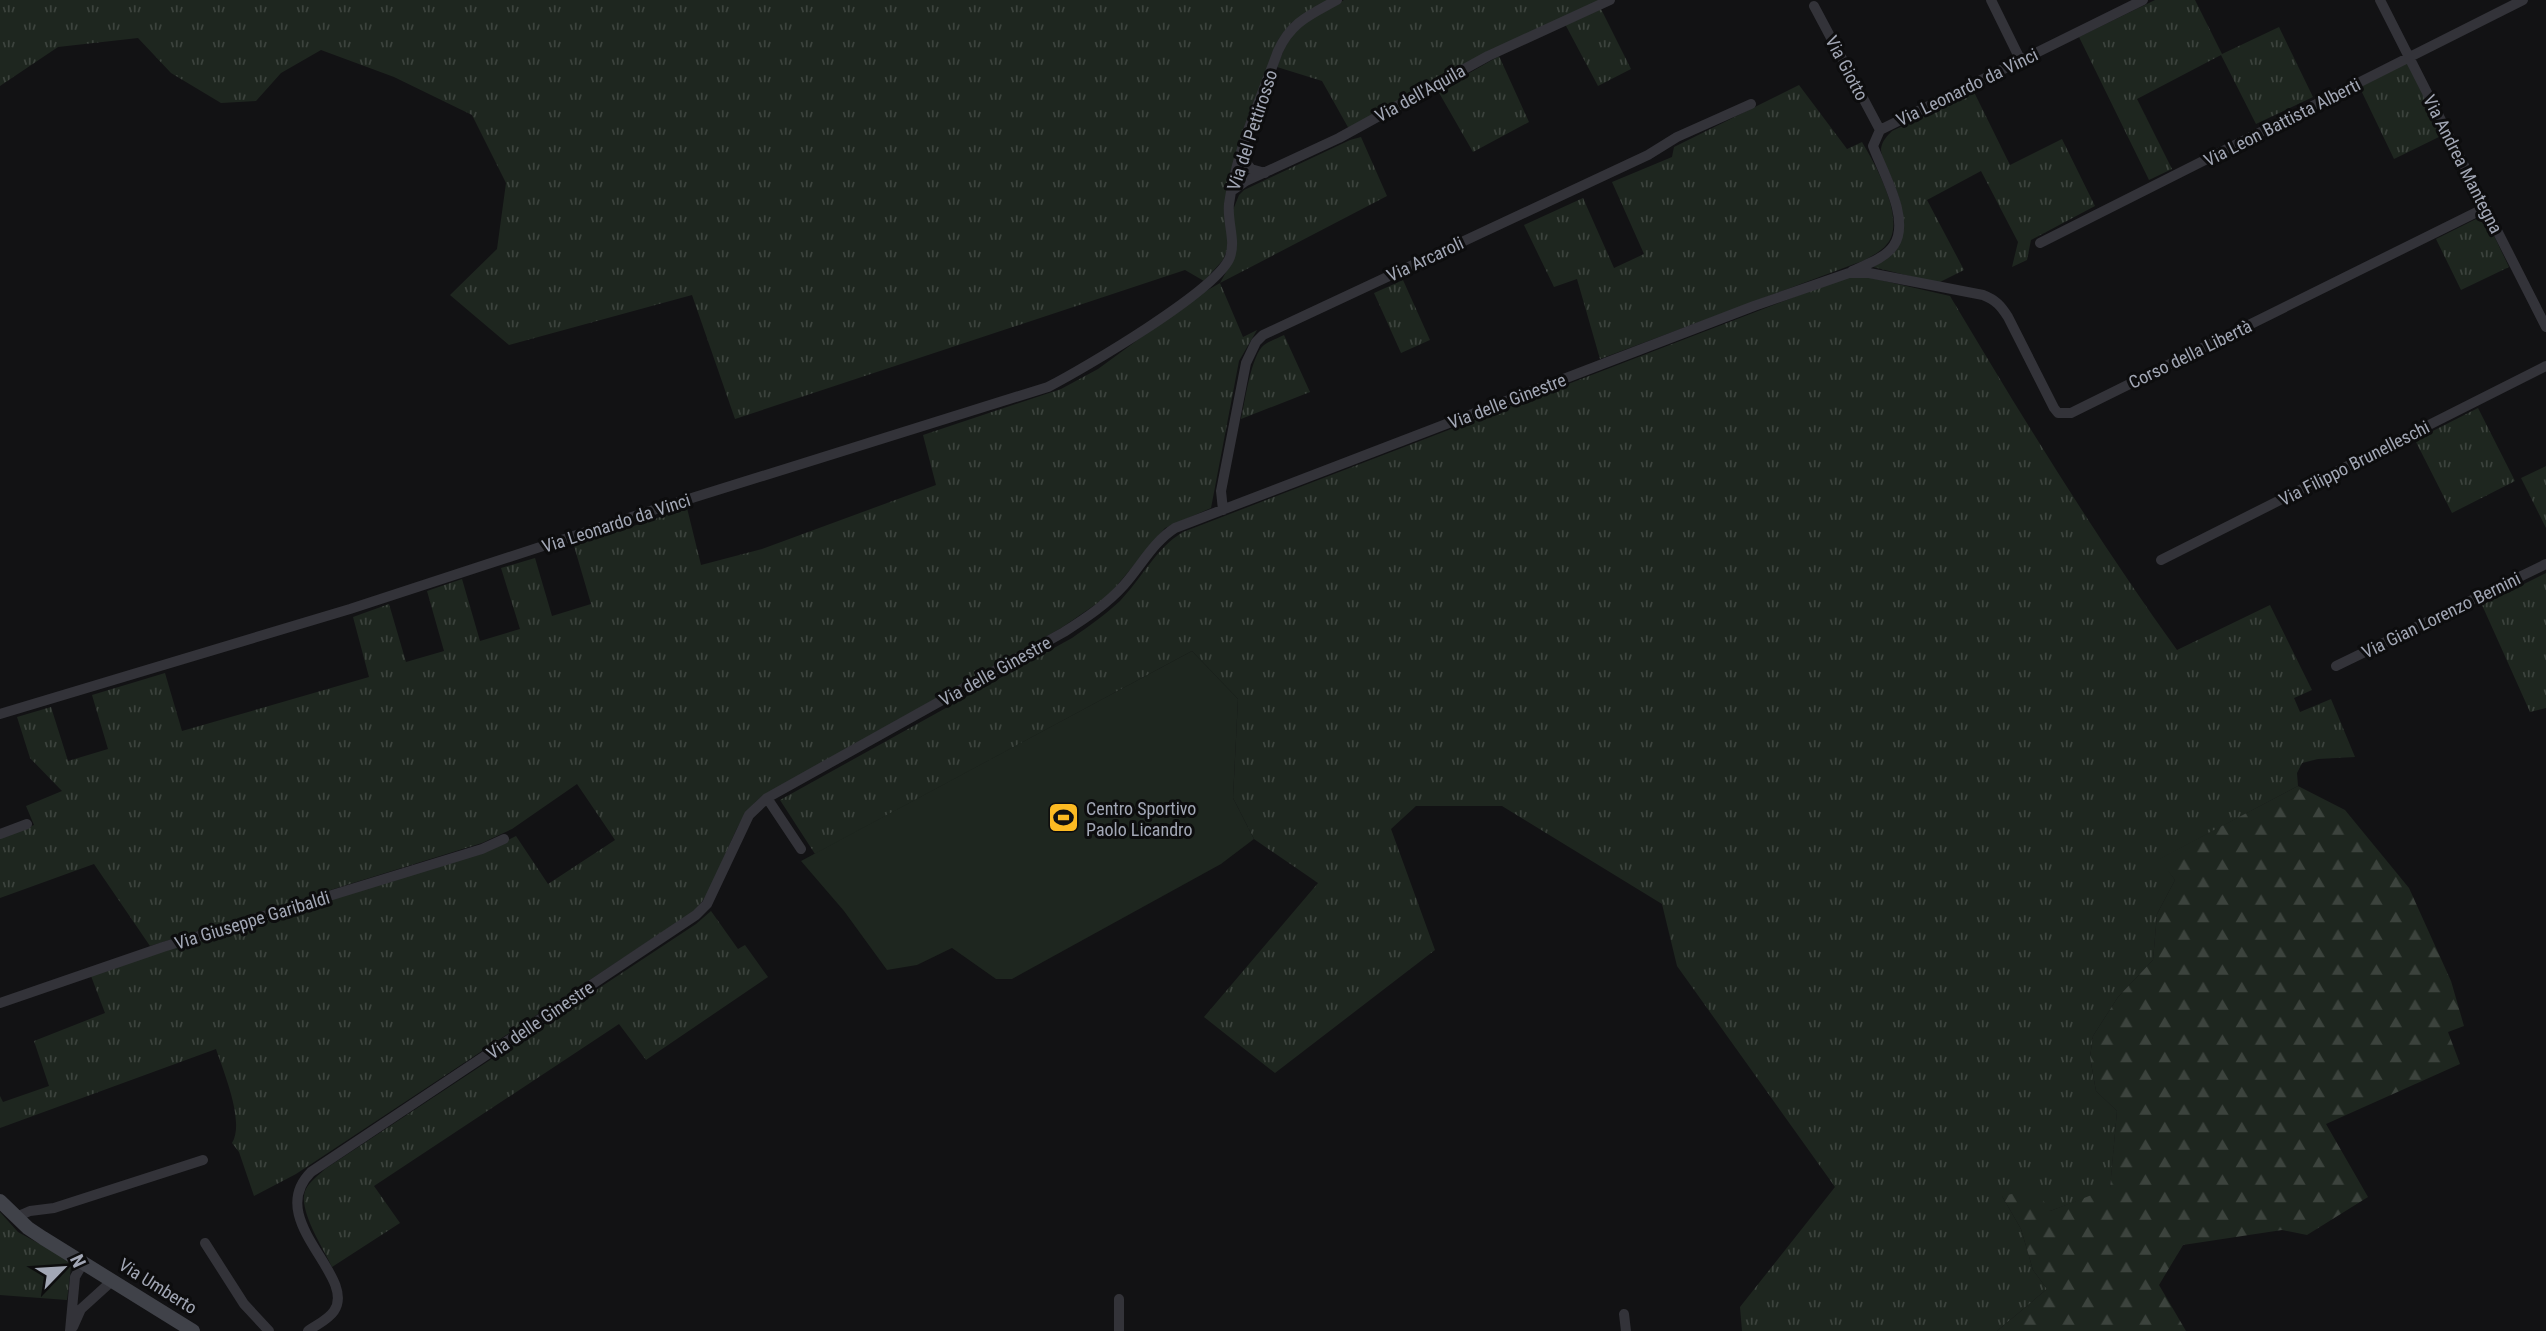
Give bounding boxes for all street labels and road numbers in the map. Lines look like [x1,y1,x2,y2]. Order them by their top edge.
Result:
street label: Via Giotto [1821,32,1873,104]
street label: Via Leonardo da Vinci [1893,44,2041,130]
street label: Via dell'Aquila [1371,60,1469,126]
street label: Via del Pettirosso [1223,67,1281,193]
street label: Via Leon Battista Alberti [2200,73,2364,171]
street label: Via Andrea Mantegna [2419,91,2507,237]
street label: Via Arcaroli [1383,232,1467,286]
street label: Corso della Libertà [2125,315,2255,393]
street label: Via delle Ginestre [1445,369,1569,433]
street label: Via Filippo Brunelleschi [2275,416,2433,510]
street label: Via Leonardo da Vinci [539,489,693,557]
street label: Via Gian Lorenzo Bernini [2358,567,2524,663]
street label: Via delle Ginestre [936,632,1054,710]
street label: Via Giuseppe Garibaldi [172,886,332,954]
street label: Via delle Ginestre [483,977,597,1063]
street label: Via Umberto [115,1254,201,1318]

